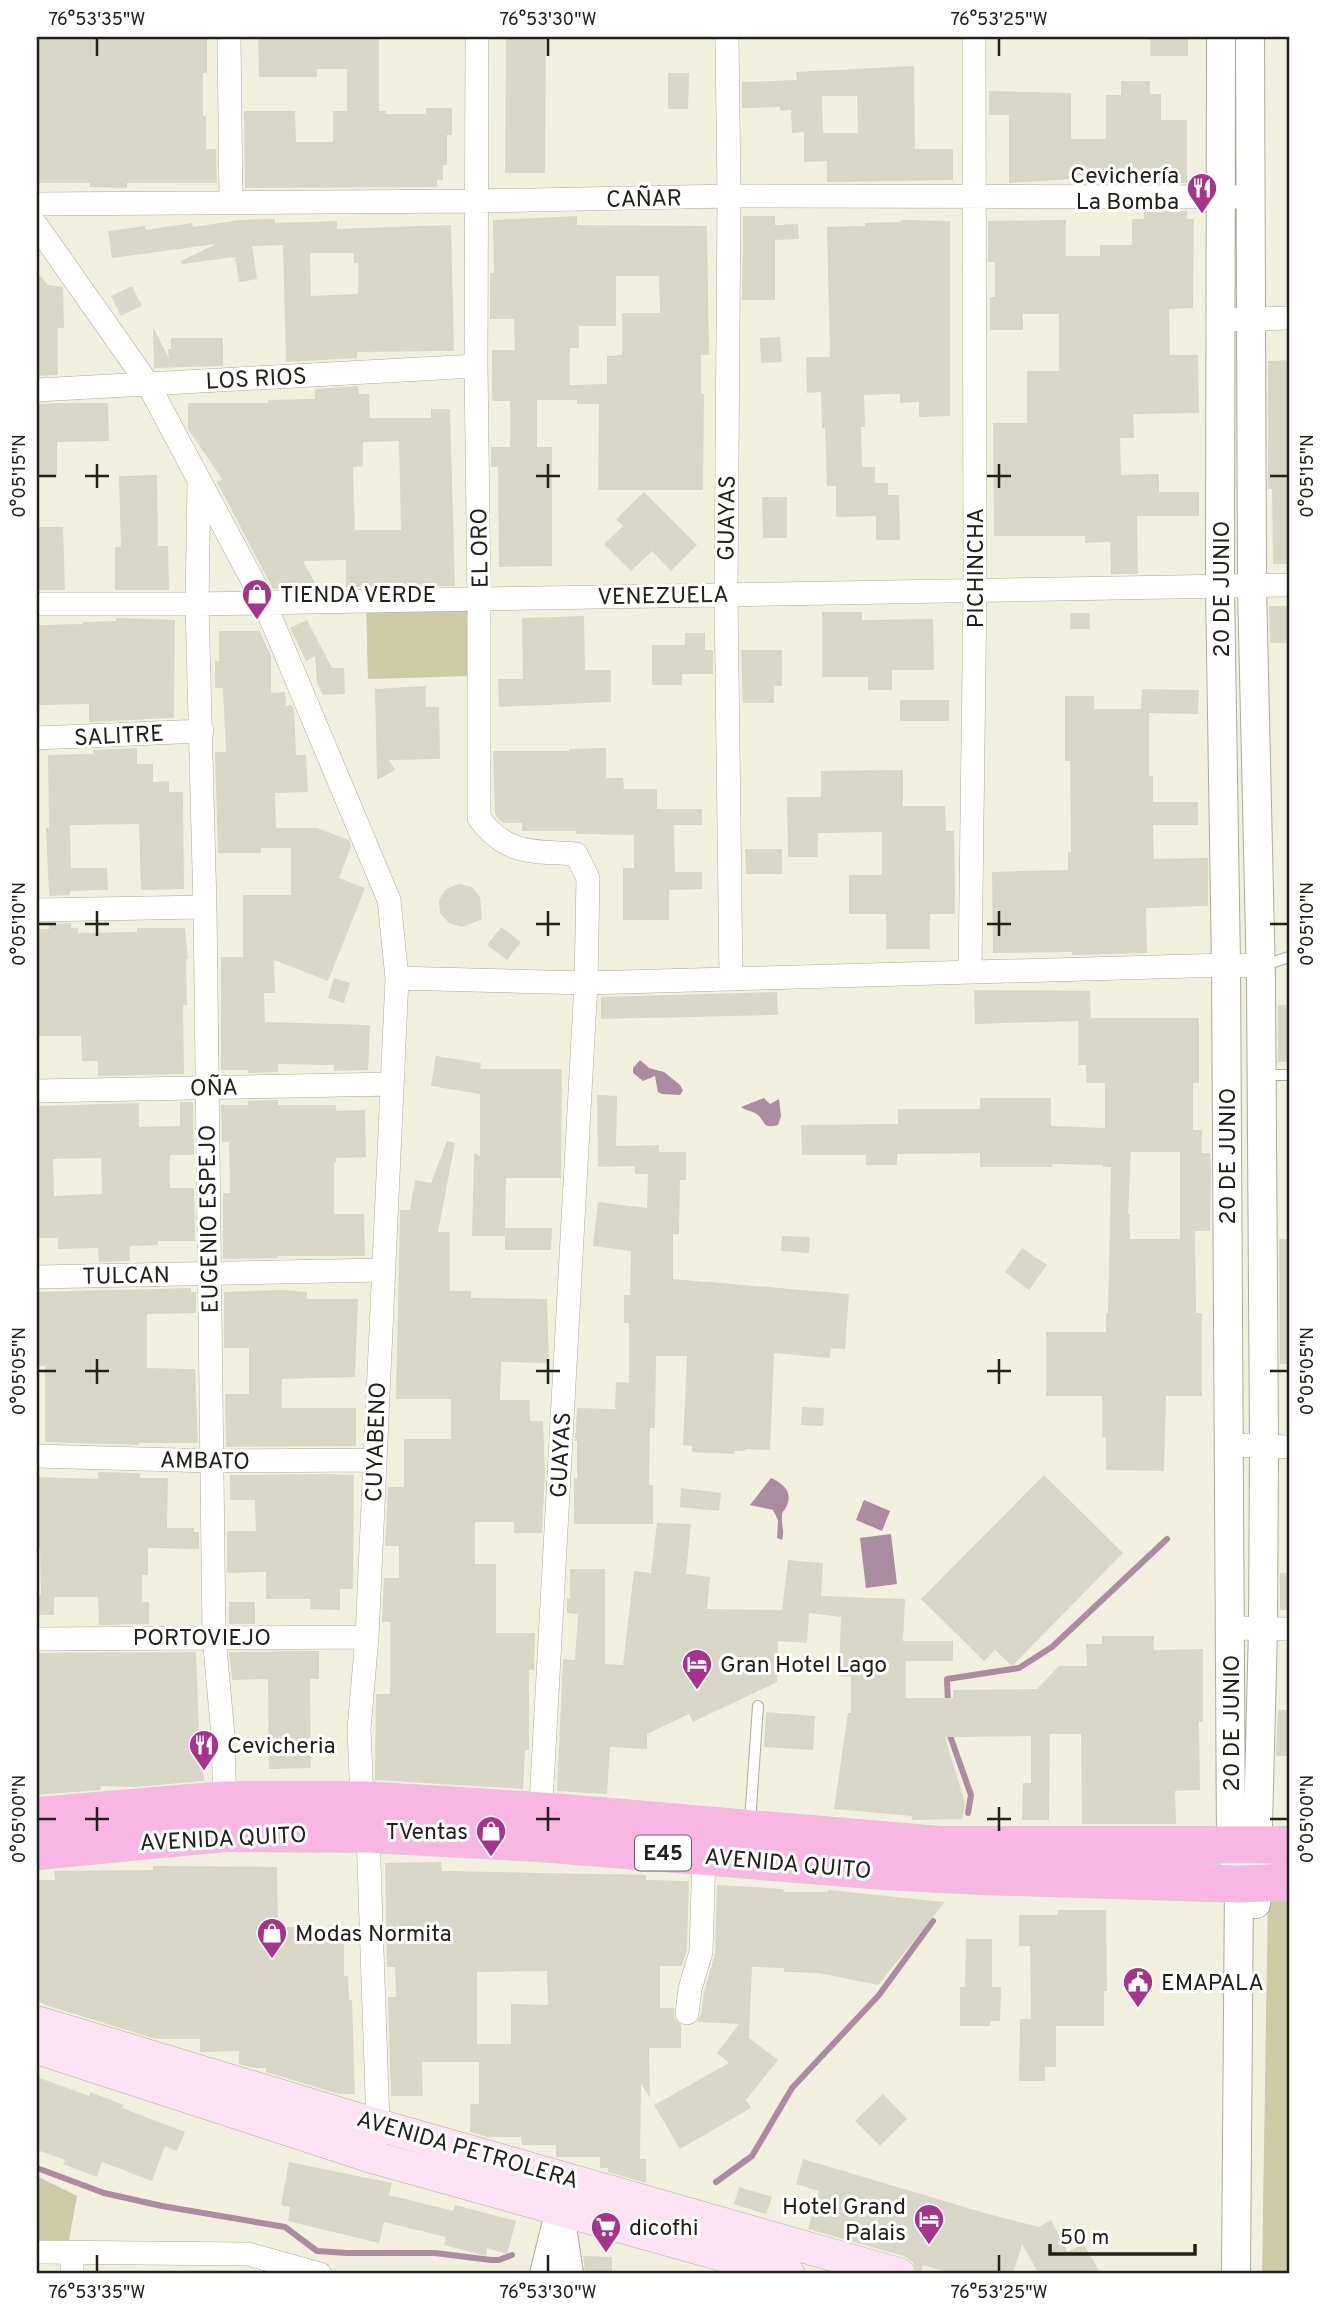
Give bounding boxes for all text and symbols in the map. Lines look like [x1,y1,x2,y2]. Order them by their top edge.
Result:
text: 76°53'35"W [49,9,145,32]
text: 76°53'30"W [499,9,597,32]
text: 76°53'25"W [950,9,1048,32]
place label: Cevichería La Bomba [1070,163,1179,218]
restaurant icon: Cevichería La Bomba [1185,171,1219,215]
street label: CAÑAR [606,184,682,216]
street label: LOS RIOS [205,363,307,398]
text: 0°05'15"N [9,434,32,518]
text: 0°05'15"N [1297,434,1320,518]
street label: GUAYAS [713,475,744,561]
street label: EL ORO [466,508,497,588]
street label: PICHINCHA [963,508,992,628]
street label: 20 DE JUNIO [1209,521,1238,657]
shop icon: TIENDA VERDE [240,577,274,621]
place label: TIENDA VERDE [280,582,436,611]
street label: VENEZUELA [597,582,729,613]
street label: SALITRE [73,721,165,754]
text: 0°05'10"N [9,882,32,966]
text: 0°05'10"N [1297,882,1320,966]
street label: OÑA [190,1074,238,1104]
street label: 20 DE JUNIO [1215,1088,1244,1224]
street label: EUGENIO ESPEJO [194,1124,227,1313]
street label: TULCAN [82,1262,170,1293]
text: 0°05'05"N [9,1327,32,1415]
text: 0°05'05"N [1297,1327,1320,1415]
street label: CUYABENO [361,1382,394,1503]
street label: GUAYAS [546,1411,579,1499]
street label: AMBATO [160,1447,250,1478]
street label: PORTOVIEJO [133,1625,271,1654]
hotel icon: Gran Hotel Lago [680,1647,714,1691]
place label: Gran Hotel Lago [720,1652,887,1681]
street label: 20 DE JUNIO [1219,1655,1248,1791]
restaurant icon: Cevicheria [187,1728,221,1772]
place label: Cevicheria [227,1733,336,1762]
text: 0°05'00"N [9,1775,32,1863]
text: 0°05'00"N [1297,1775,1320,1863]
shop icon: TVentas [474,1814,508,1858]
place label: TVentas [385,1819,468,1848]
street label: AVENIDA QUITO [139,1822,307,1859]
road number: E45 [635,1836,691,1870]
street label: AVENIDA QUITO [703,1844,872,1887]
shop icon: Modas Normita [255,1916,289,1960]
place label: Modas Normita [295,1921,452,1950]
public building icon: EMAPALA [1121,1965,1155,2009]
place label: EMAPALA [1161,1970,1264,1999]
street label: AVENIDA PETROLERA [353,2106,582,2197]
place label: Hotel Grand Palais [782,2194,906,2249]
hotel icon: Hotel Grand Palais [912,2202,946,2246]
supermarket icon: dicofhi [589,2210,623,2254]
scale bar [1050,2213,1195,2257]
place label: dicofhi [629,2215,699,2244]
text: 50 m [1060,2225,1109,2252]
text: 76°53'35"W [49,2282,145,2305]
text: 76°53'30"W [499,2282,597,2305]
text: 76°53'25"W [950,2282,1048,2305]

